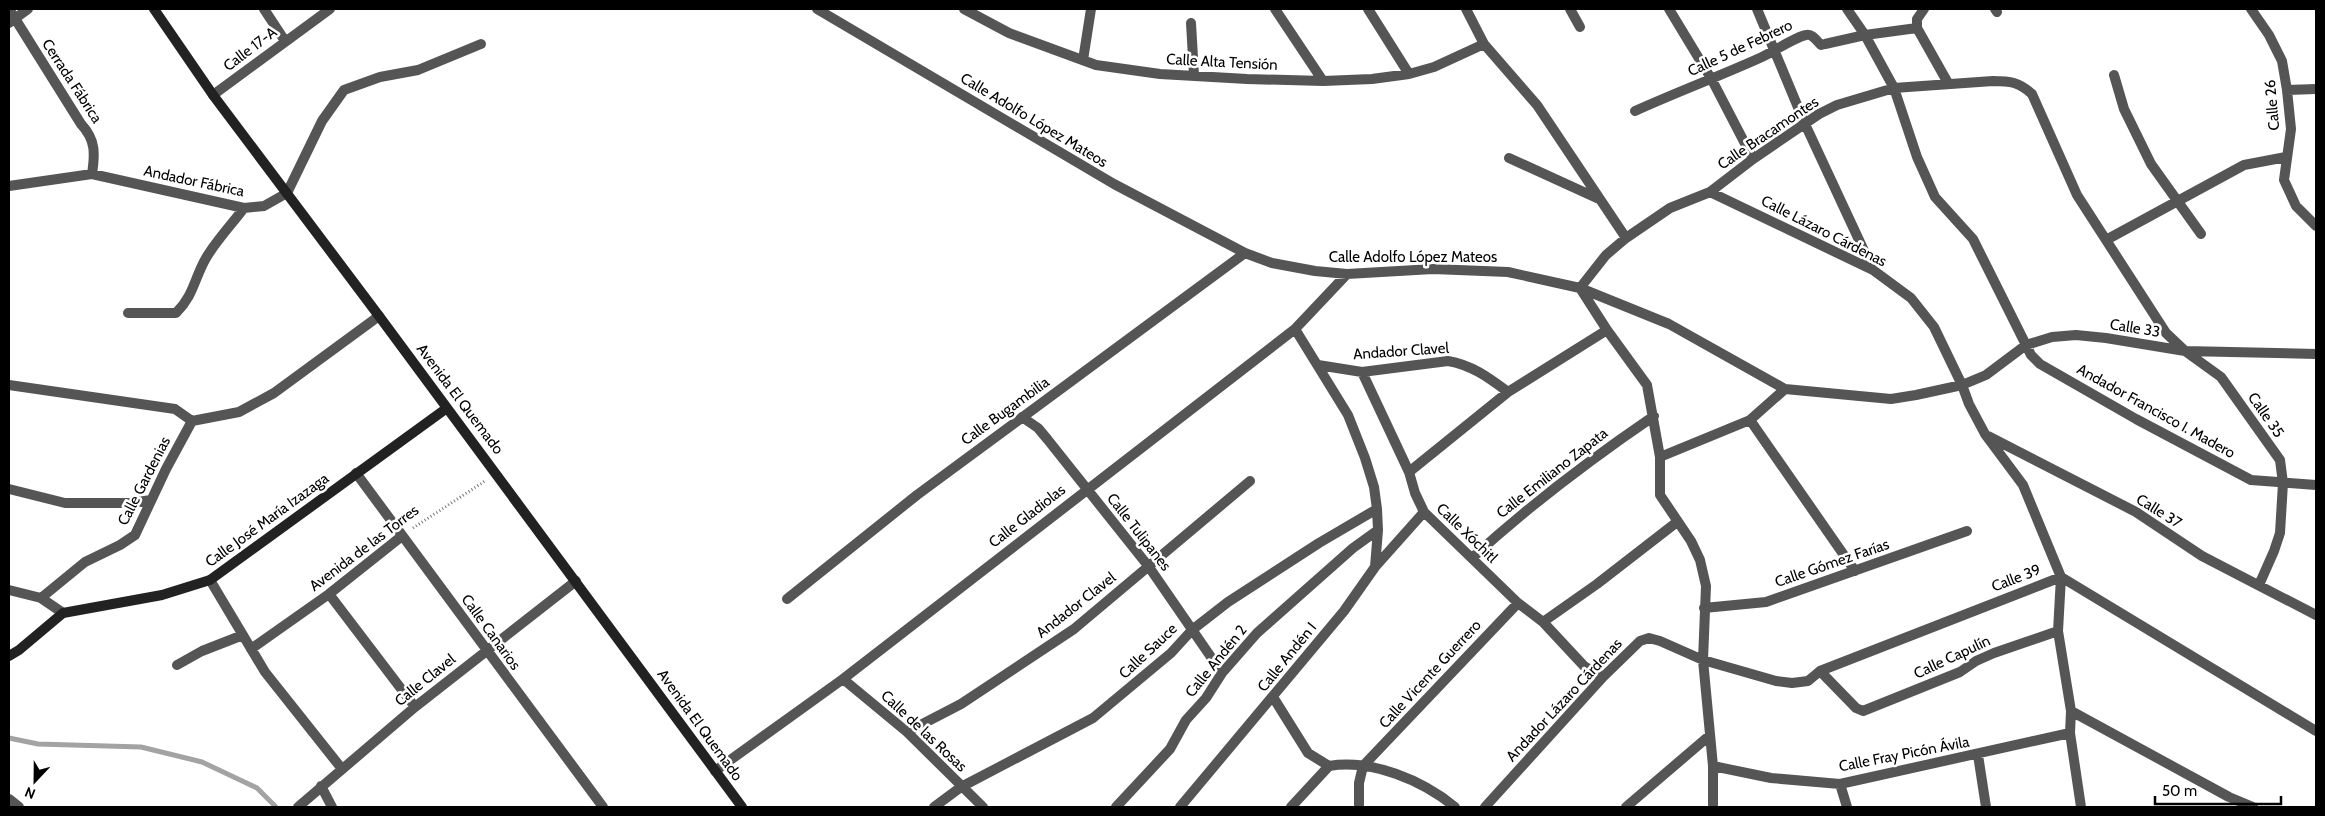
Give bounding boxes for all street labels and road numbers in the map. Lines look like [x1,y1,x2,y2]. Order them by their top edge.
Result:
street label: Calle 5 de Febrero [1685,16,1795,80]
street label: Calle 17-A [220,23,281,75]
street label: Cerrada Fábrica [38,36,106,127]
street label: Calle Alta Tensión [1166,50,1278,74]
street label: Calle Adolfo López Mateos [957,69,1111,171]
street label: Calle 26 [2261,79,2283,131]
street label: Calle Bracamontes [1714,93,1822,173]
street label: Andador Fábrica [142,162,247,201]
street label: Calle Lázaro Cárdenas [1758,192,1890,270]
street label: Calle Adolfo López Mateos [1329,248,1497,266]
street label: Calle 33 [2109,315,2161,341]
street label: Andador Clavel [1352,339,1450,363]
street label: Avenida El Quemado [413,340,507,458]
street label: Andador Francisco I. Madero [2074,360,2238,462]
street label: Calle Bugambilia [957,373,1053,449]
street label: Calle 35 [2244,389,2288,441]
street label: Calle Emiliano Zapata [1493,424,1612,522]
street label: Calle Gardenias [114,434,174,528]
street label: Calle José María Izazaga [202,469,333,571]
street label: Calle Gladiolas [985,481,1069,551]
street label: Calle Tulipanes [1103,490,1175,574]
street label: Calle 37 [2133,490,2185,532]
street label: Calle Xóchitl [1433,499,1502,567]
street label: Avenida de las Torres [306,501,422,595]
street label: Calle Gómez Farías [1773,535,1891,591]
street label: Calle 39 [1989,560,2043,596]
street label: Andador Clavel [1033,568,1120,642]
street label: Calle Canarios [458,591,524,673]
street label: Calle Vicente Guerrero [1375,616,1485,732]
street label: Calle Sauce [1115,619,1181,682]
street label: Calle Andén I [1254,619,1320,695]
street label: Calle Andén 2 [1181,621,1251,701]
street label: Calle Capulín [1911,631,1993,683]
street label: Andador Lázaro Cárdenas [1502,635,1626,765]
street label: Calle Clavel [391,650,459,710]
street label: Avenida El Quemado [654,666,746,784]
street label: Calle de las Rosas [877,687,971,775]
street label: Calle Fray Picón Ávila [1837,731,1972,775]

